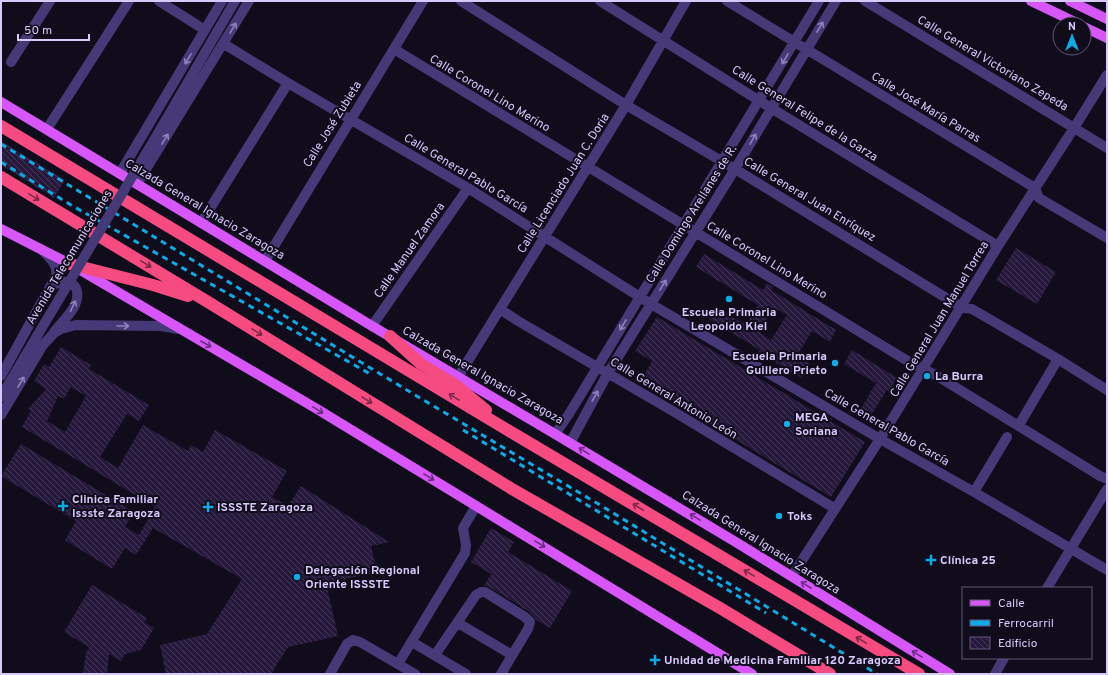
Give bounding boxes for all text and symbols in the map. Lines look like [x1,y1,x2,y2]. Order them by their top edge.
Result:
street label: Calle General Victoriano Zepeda [914,12,1071,115]
scale bar [18,16,89,42]
north arrow [1052,16,1092,56]
text: N [1068,20,1076,34]
one-way arrow [817,21,825,33]
one-way arrow [230,22,238,34]
text: 50 m [24,23,52,39]
street label: Calle Coronel Lino Merino [426,51,553,136]
one-way arrow [781,52,789,64]
one-way arrow [184,53,192,65]
street label: Calle General Felipe de la Garza [728,62,881,165]
street label: Calle José María Parras [868,69,983,147]
street label: Calle José Zubieta [300,78,366,171]
street label: Calle Licenciado Juan C. Doria [514,110,614,257]
street label: Calle General Pablo García [400,130,531,217]
one-way arrow [162,133,170,145]
one-way arrow [750,133,758,145]
street label: Calle Domingo Arellanes de R. [643,142,741,287]
street label: Calle General Juan Enríquez [740,154,879,246]
street label: Calzada General Ignacio Zaragoza [122,156,287,264]
street label: Avenida Telecomunicaciones [23,187,116,328]
one-way arrow [28,193,39,201]
street label: Calle Manuel Zamora [371,200,449,302]
street label: Calle Coronel Lino Merino [703,218,830,303]
street label: Calle General Juan Manuel Torrea [887,238,993,401]
one-way arrow [140,260,151,268]
one-way arrow [659,279,667,291]
marker: Escuela Primaria Leopoldo Kiel [724,294,734,304]
one-way arrow [70,300,77,312]
place label: Escuela Primaria Leopoldo Kiel [682,305,776,335]
one-way arrow [619,319,627,331]
one-way arrow [116,322,129,330]
street label: Calzada General Ignacio Zaragoza [399,323,566,429]
one-way arrow [251,328,262,336]
one-way arrow [199,341,211,349]
place label: Escuela Primaria Guillero Prieto [732,349,827,379]
street label: Calle General Antonio León [607,354,740,443]
marker: Escuela Primaria Guillero Prieto [830,358,840,368]
place label: La Burra [935,369,983,385]
marker: La Burra [922,371,932,381]
one-way arrow [17,376,25,388]
street label: Calle General Pablo García [821,385,952,470]
one-way arrow [592,390,600,402]
one-way arrow [448,393,460,401]
one-way arrow [361,397,373,405]
one-way arrow [312,406,323,414]
place label: MEGA Soriana [795,410,838,440]
marker: MEGA Soriana [782,419,792,429]
one-way arrow [578,446,590,454]
one-way arrow [423,474,435,482]
street label: Calzada General Ignacio Zaragoza [678,487,843,598]
place label: Clinica Familiar Issste Zaragoza [72,492,160,522]
marker: Clinica Familiar Issste Zaragoza [57,500,69,512]
place label: ISSSTE Zaragoza [217,500,313,516]
marker: ISSSTE Zaragoza [202,501,214,513]
one-way arrow [632,502,644,510]
place label: Toks [787,509,812,525]
marker: Toks [774,511,784,521]
one-way arrow [689,513,701,521]
one-way arrow [534,541,546,549]
place label: Clínica 25 [940,553,996,569]
marker: Clínica 25 [925,554,937,566]
place label: Delegación Regional Oriente ISSSTE [305,563,420,593]
one-way arrow [743,569,755,577]
marker: Delegación Regional Oriente ISSSTE [292,572,302,582]
one-way arrow [801,581,812,589]
legend [962,587,1092,659]
text: Calle [998,596,1025,612]
text: Ferrocarril [998,616,1054,632]
one-way arrow [855,635,867,643]
text: Edificio [998,636,1038,652]
one-way arrow [911,649,923,657]
place label: Unidad de Medicina Familiar 120 Zaragoza [664,653,901,669]
marker: Unidad de Medicina Familiar 120 Zaragoza [649,654,661,666]

